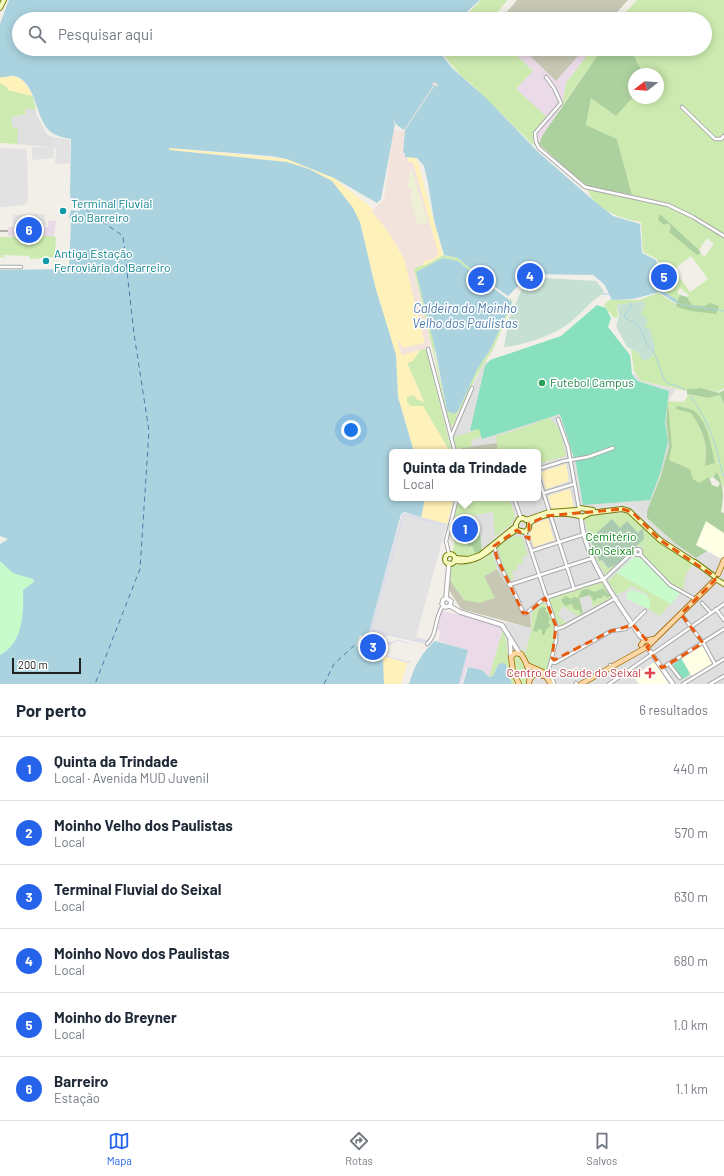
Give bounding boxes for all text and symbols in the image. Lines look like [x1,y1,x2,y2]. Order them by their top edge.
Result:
search box [12,12,712,56]
icon: search [26,23,48,45]
text: Pesquisar aqui [58,25,153,43]
north arrow [628,68,664,104]
place label: Terminal Fluvial do Barreiro [71,196,152,224]
marker: Terminal Fluvial do Barreiro [58,206,68,216]
pin: 6 [16,215,42,245]
place label: Antiga Estação Ferroviária do Barreiro [54,246,171,274]
marker: Antiga Estação Ferroviária do Barreiro [41,256,51,266]
pin: 4 [517,261,543,291]
pin: 5 [651,262,677,292]
pin: 2 [468,265,494,295]
water label: Caldeira do Moinho Velho dos Paulistas [412,300,518,331]
place label: Futebol Campus [550,375,634,389]
marker: Futebol Campus [537,378,547,388]
your location [341,420,361,440]
popup [389,449,541,501]
text: Quinta da Trindade [403,458,527,476]
text: Local [403,476,434,492]
pin: 1 [452,514,478,544]
park label: Cemitério do Seixal [585,529,637,557]
pin: 3 [360,632,386,662]
scale bar [12,656,81,675]
text: 200 m [18,658,48,671]
place label: Centro de Saúde do Seixal [506,665,641,679]
marker: Centro de Saúde do Seixal [644,667,656,679]
text: Por perto [16,700,86,720]
text: 6 resultados [639,702,708,718]
text: Quinta da Trindade [54,752,178,770]
text: 1 [27,761,31,777]
text: 440 m [673,761,708,777]
text: Local · Avenida MUD Juvenil [54,770,209,786]
text: Moinho Velho dos Paulistas [54,816,233,834]
text: 2 [25,825,33,841]
text: 570 m [674,825,708,841]
text: Local [54,834,85,850]
text: Terminal Fluvial do Seixal [54,880,221,898]
text: 3 [25,889,33,905]
text: 630 m [674,889,708,905]
text: Local [54,898,85,914]
text: Moinho Novo dos Paulistas [54,944,230,962]
text: 4 [25,953,33,969]
text: 680 m [674,953,708,969]
text: Local [54,962,85,978]
text: Moinho do Breyner [54,1008,177,1026]
text: 5 [25,1017,33,1033]
text: 1.0 km [673,1017,708,1033]
text: Local [54,1026,85,1042]
text: Barreiro [54,1072,108,1090]
text: 6 [26,1081,32,1097]
text: 1.1 km [675,1081,708,1097]
text: Estação [54,1090,100,1106]
tab: Mapa [107,1130,132,1167]
tab: Rotas [345,1130,373,1167]
tab: Salvos [586,1130,617,1167]

